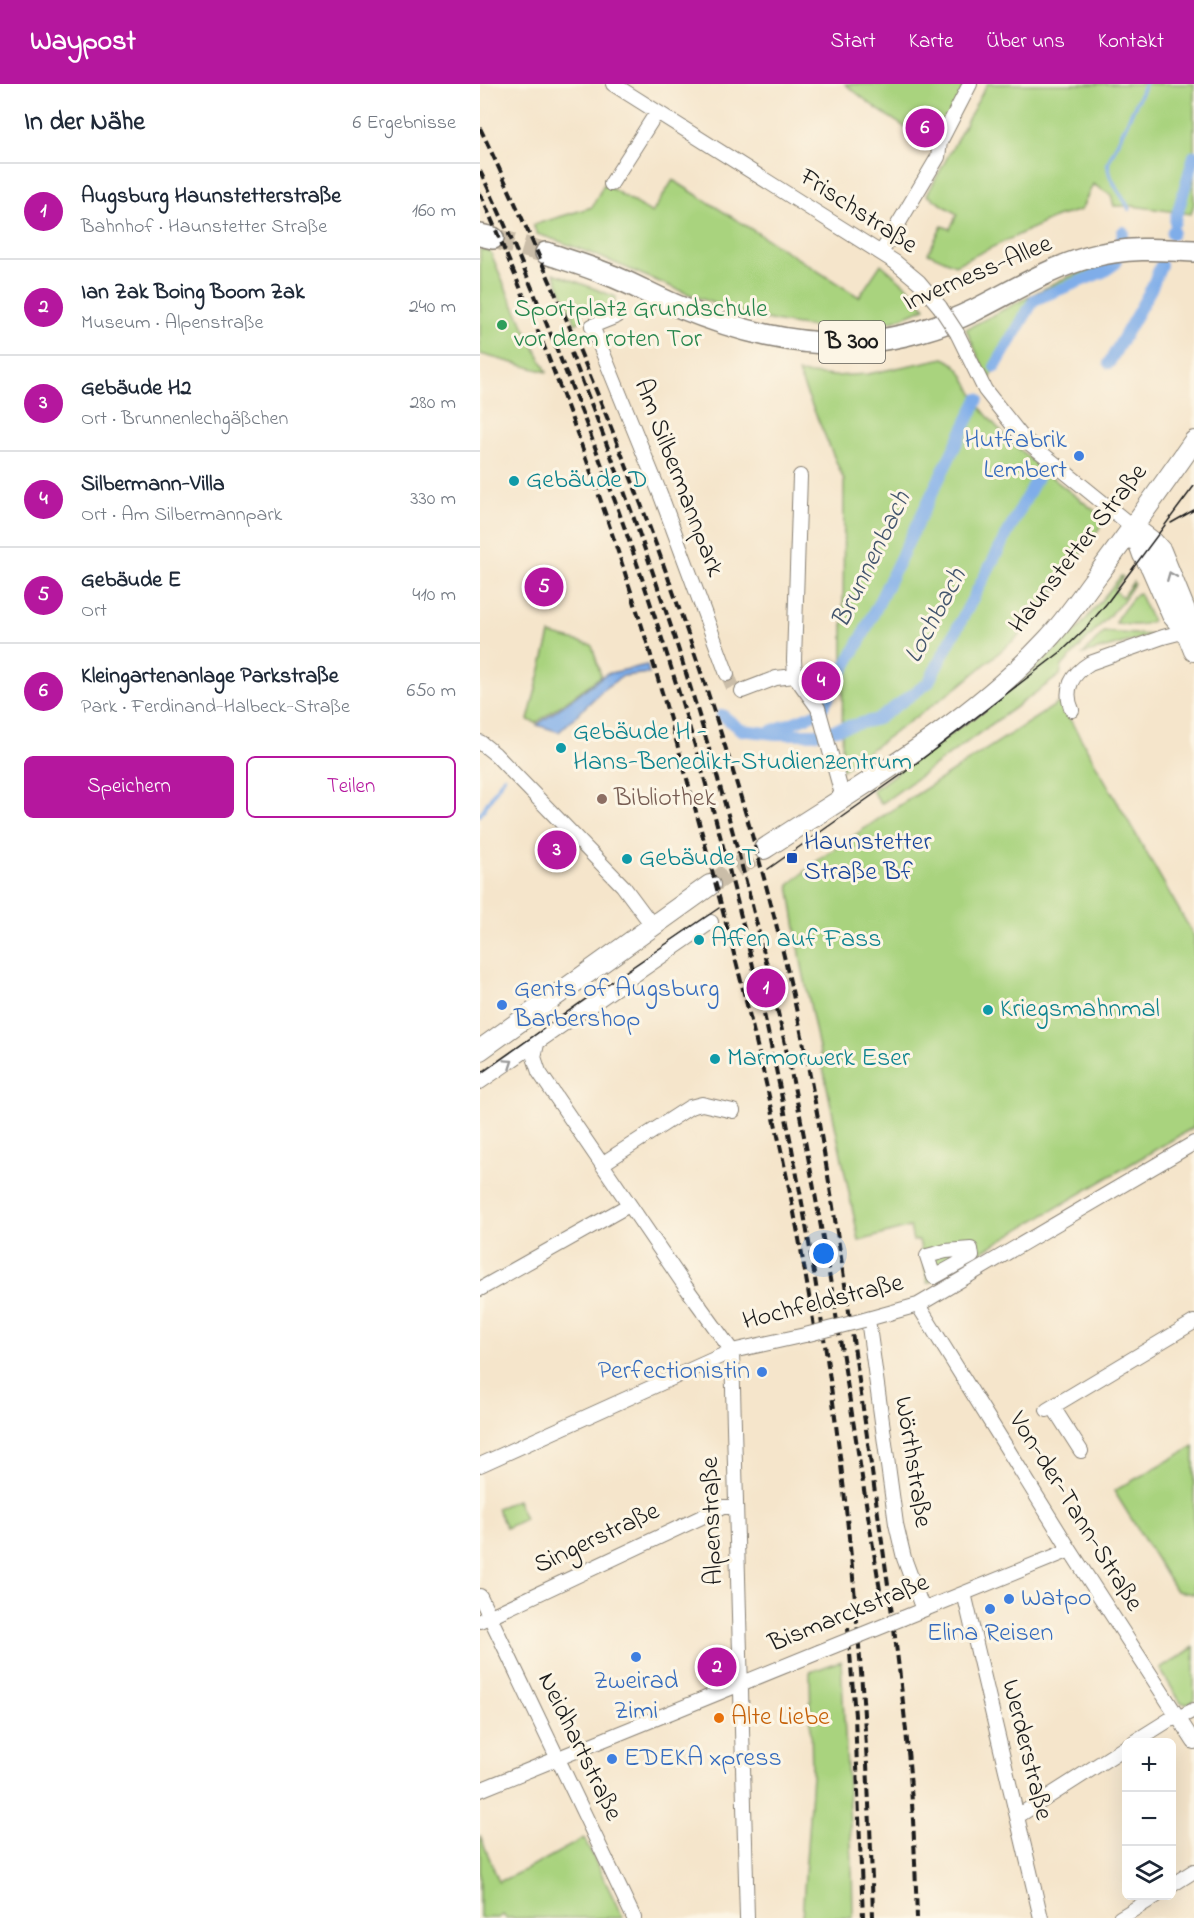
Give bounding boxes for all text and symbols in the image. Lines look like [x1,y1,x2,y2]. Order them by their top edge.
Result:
text: Waypost [30,22,136,63]
text: Start [830,27,876,57]
text: Karte [909,27,953,57]
text: Über uns [986,27,1065,57]
text: Kontakt [1098,27,1164,57]
text: In der Nähe [24,104,145,142]
pin: 6 [906,106,944,150]
text: 6 Ergebnisse [353,109,456,138]
street label: Frischstraße [791,159,925,265]
text: Augsburg Haunstetterstraße [81,181,341,213]
text: 1 [40,197,47,226]
text: 160 m [412,197,456,226]
text: Bahnhof · Haunstetter Straße [81,213,327,242]
street label: Inverness-Allee [898,225,1059,322]
text: Ian Zak Boing Boom Zak [81,277,305,309]
place label: Sportplatz Grundschule vor dem roten Tor [514,291,768,359]
text: 2 [39,293,48,322]
text: 240 m [409,293,456,322]
text: Museum · Alpenstraße [81,309,264,338]
marker: Sportplatz Grundschule vor dem roten Tor [495,318,509,332]
road number: B 300 [819,321,885,363]
text: Gebäude H2 [81,373,191,405]
street label: Am Silbermannpark [623,373,733,583]
text: 3 [39,389,48,418]
text: 280 m [409,389,456,418]
text: Ort · Brunnenlechgäßchen [81,405,288,434]
place label: Hutfabrik Lembert [964,422,1068,490]
marker: Hutfabrik Lembert [1072,449,1086,463]
street label: Haunstetter Straße [1000,456,1158,642]
place label: Gebäude D [526,462,647,500]
text: Silbermann-Villa [81,469,225,501]
marker: Gebäude D [507,474,521,488]
water label: Brunnenbach [822,484,922,635]
text: 4 [39,485,48,514]
text: 330 m [410,485,456,514]
text: Ort · Am Silbermannpark [81,501,282,530]
water label: Lochbach [895,561,978,670]
pin: 5 [524,564,564,610]
text: Gebäude E [81,565,181,597]
one-way arrow [1166,571,1178,582]
text: 5 [38,581,49,610]
text: 410 m [412,581,456,610]
text: Ort [81,597,107,626]
pin: 4 [802,658,840,704]
text: Kleingartenanlage Parkstraße [81,661,339,693]
text: 6 [39,677,48,706]
text: 650 m [407,677,456,706]
text: Park · Ferdinand-Halbeck-Straße [81,693,350,722]
place label: Gebäude H - Hans-Benedikt-Studienzentrum [573,714,912,782]
marker: Gebäude H - Hans-Benedikt-Studienzentrum [554,741,568,755]
button: Speichern [24,756,234,818]
button: Teilen [246,756,456,818]
place label: Bibliothek [613,780,716,818]
marker: Bibliothek [595,792,609,806]
place label: Haunstetter Straße Bf [804,824,932,892]
pin: 3 [538,828,577,873]
place label: Gebäude T [639,840,756,878]
marker: Haunstetter Straße Bf [785,851,799,865]
marker: Gebäude T [620,852,634,866]
place label: Affen auf Fass [711,921,881,959]
marker: Affen auf Fass [692,933,706,947]
pin: 1 [746,966,786,1010]
place label: Gents of Augsburg Barbershop [513,971,719,1039]
place label: Kriegsmahnmal [1000,991,1160,1029]
marker: Gents of Augsburg Barbershop [495,998,509,1012]
marker: Kriegsmahnmal [981,1003,995,1017]
place label: Marmorwerk Eser [727,1040,911,1078]
marker: Marmorwerk Eser [708,1052,722,1066]
one-way arrow [502,1059,513,1070]
your location [809,1239,838,1268]
street label: Hochfeldstraße [739,1265,908,1341]
place label: Perfectionistin [598,1353,750,1391]
marker: Perfectionistin [755,1365,769,1379]
street label: Wörthstraße [883,1394,941,1531]
street label: Von-der-Tann-Straße [998,1404,1152,1620]
street label: Alpenstraße [692,1456,734,1586]
street label: Singerstraße [528,1493,666,1585]
street label: Bismarckstraße [762,1564,935,1664]
place label: Watpo [1021,1580,1092,1618]
marker: Watpo [1002,1592,1016,1606]
marker: Elina Reisen [983,1602,997,1616]
place label: Elina Reisen [927,1615,1053,1653]
pin: 2 [698,1644,736,1690]
marker: Zweirad Zimi [629,1650,643,1664]
place label: Zweirad Zimi [594,1663,679,1731]
street label: Neidhartstraße [527,1666,632,1828]
street label: Werderstraße [990,1676,1062,1825]
place label: Alte Liebe [731,1699,830,1737]
marker: Alte Liebe [712,1711,726,1725]
map controls [1122,1738,1176,1900]
button: + [1122,1738,1176,1792]
place label: EDEKA xpress [624,1740,782,1778]
marker: EDEKA xpress [605,1752,619,1766]
button: − [1122,1792,1176,1846]
button: layers [1122,1846,1176,1900]

